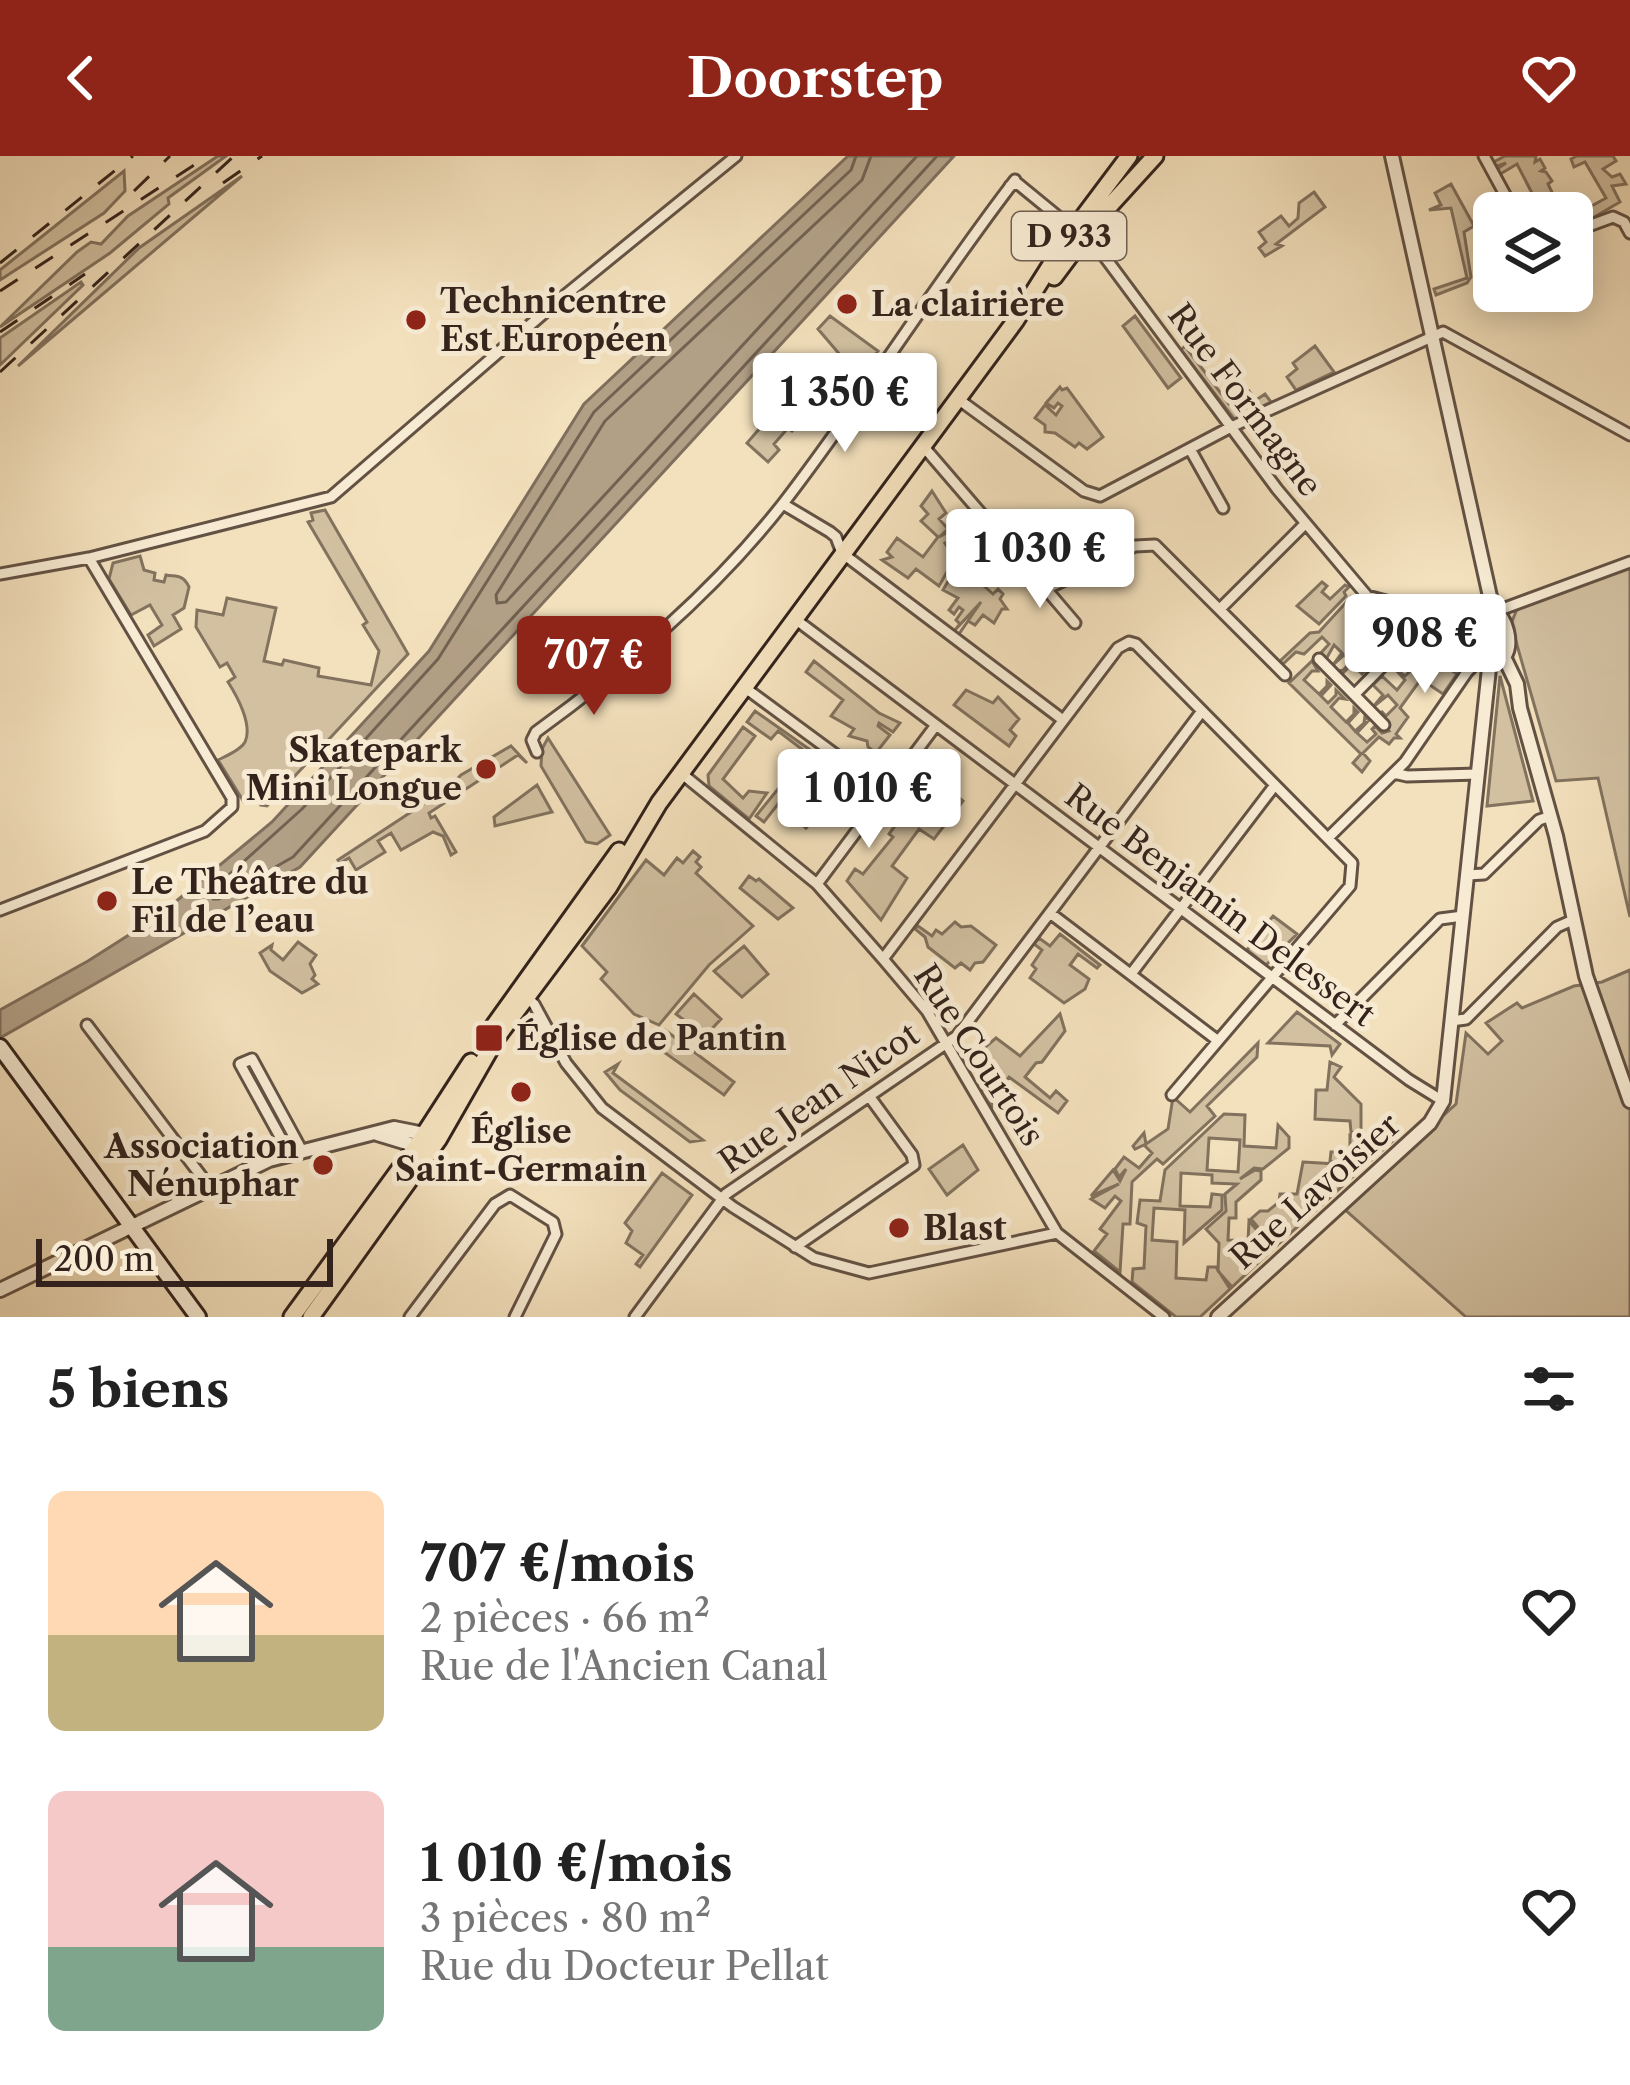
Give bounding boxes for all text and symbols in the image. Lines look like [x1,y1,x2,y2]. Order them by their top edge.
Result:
icon: back [48,45,114,111]
text: Doorstep [687,45,943,111]
icon: heart [1516,45,1582,111]
map controls [1473,192,1593,312]
button: layers [1473,192,1593,312]
road number: D 933 [1012,212,1126,260]
place label: Technicentre Est Européen [440,281,668,360]
place label: La clairière [871,284,1065,325]
marker: La clairière [834,291,860,317]
street label: Rue Formagne [1159,296,1331,504]
marker: Technicentre Est Européen [403,307,429,333]
pin: 1 350 € [734,353,956,455]
text: 1 350 € [780,368,910,416]
pin: 1 030 € [929,509,1151,611]
text: 1 030 € [973,524,1107,572]
pin: 908 € [1341,594,1509,696]
text: 908 € [1372,609,1478,657]
pin: 707 € [510,616,678,718]
text: 707 € [544,631,644,679]
place label: Skatepark Mini Longue [245,730,463,809]
pin: 1 010 € [758,749,980,851]
marker: Skatepark Mini Longue [473,756,499,782]
text: 1 010 € [805,764,933,812]
street label: Rue Benjamin Delessert [1057,775,1383,1035]
place label: Le Théâtre du Fil de l’eau [131,862,369,941]
marker: Le Théâtre du Fil de l’eau [94,888,120,914]
street label: Rue Courtois [905,957,1053,1153]
street label: Rue Jean Nicot [711,1014,927,1182]
place label: Église de Pantin [516,1018,787,1059]
marker: Église de Pantin [473,1022,505,1054]
marker: Église Saint-Germain [508,1079,534,1105]
street label: Rue Lavoisier [1222,1104,1408,1278]
place label: Église Saint-Germain [395,1111,648,1190]
place label: Association Nénuphar [103,1126,299,1205]
marker: Association Nénuphar [310,1152,336,1178]
place label: Blast [923,1208,1007,1249]
marker: Blast [886,1215,912,1241]
scale bar [36,1233,333,1286]
text: 200 m [54,1239,154,1280]
icon: filters [1516,1356,1582,1422]
text: 5 biens [48,1358,229,1420]
text: 707 €/mois [420,1532,695,1594]
icon: home [144,1539,288,1683]
icon: heart [1516,1578,1582,1644]
text: 2 pièces · 66 m² [420,1594,710,1642]
text: Rue de l'Ancien Canal [420,1642,828,1690]
text: 1 010 €/mois [420,1832,733,1894]
icon: home [144,1839,288,1983]
icon: heart [1516,1878,1582,1944]
text: 3 pièces · 80 m² [420,1894,711,1942]
text: Rue du Docteur Pellat [420,1942,829,1990]

